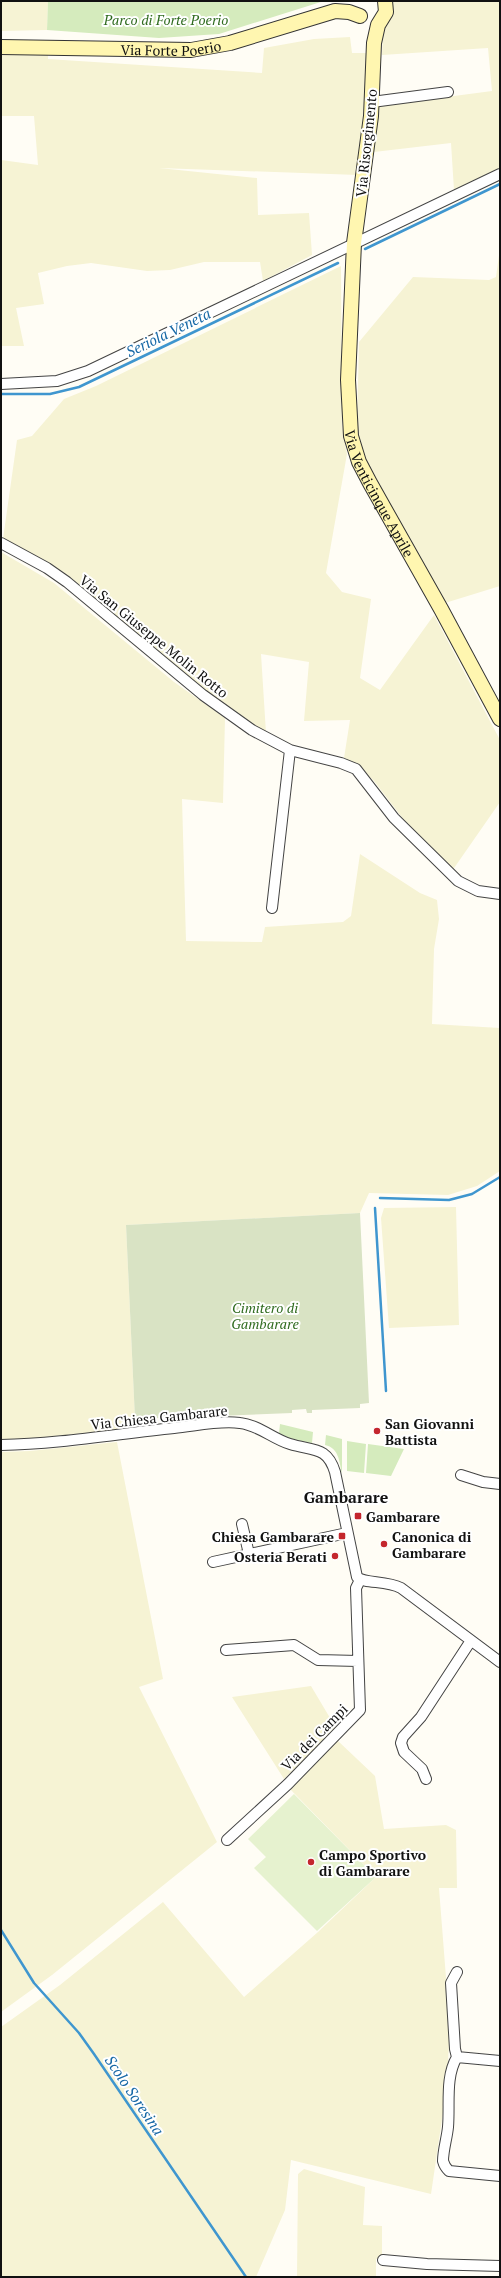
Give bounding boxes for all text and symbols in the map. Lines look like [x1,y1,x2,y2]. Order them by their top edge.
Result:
park label: Parco di Forte Poerio [103,10,228,29]
street label: Via Forte Poerio [120,35,223,60]
street label: Via Risorgimento [351,88,381,198]
water label: Seriola Veneta [122,303,214,361]
street label: Via Venticinque Aprile [341,429,419,560]
street label: Via San Giuseppe Molin Rotto [76,570,233,702]
park label: Cimitero di Gambarare [231,1298,299,1333]
street label: Via Chiesa Gambarare [90,1400,228,1434]
place label: San Giovanni Battista [385,1414,474,1449]
marker: San Giovanni Battista [372,1426,382,1436]
district label: Gambarare [304,1486,389,1508]
place label: Gambarare [366,1507,441,1526]
marker: Gambarare [353,1511,363,1521]
place label: Chiesa Gambarare [212,1527,334,1546]
place label: Canonica di Gambarare [392,1527,472,1562]
marker: Chiesa Gambarare [337,1531,347,1541]
marker: Canonica di Gambarare [379,1539,389,1549]
place label: Osteria Berati [234,1547,327,1566]
marker: Osteria Berati [330,1551,340,1561]
street label: Via dei Campi [277,1700,351,1774]
place label: Campo Sportivo di Gambarare [319,1845,426,1880]
marker: Campo Sportivo di Gambarare [306,1857,316,1867]
water label: Scolo Soresina [101,2051,169,2139]

